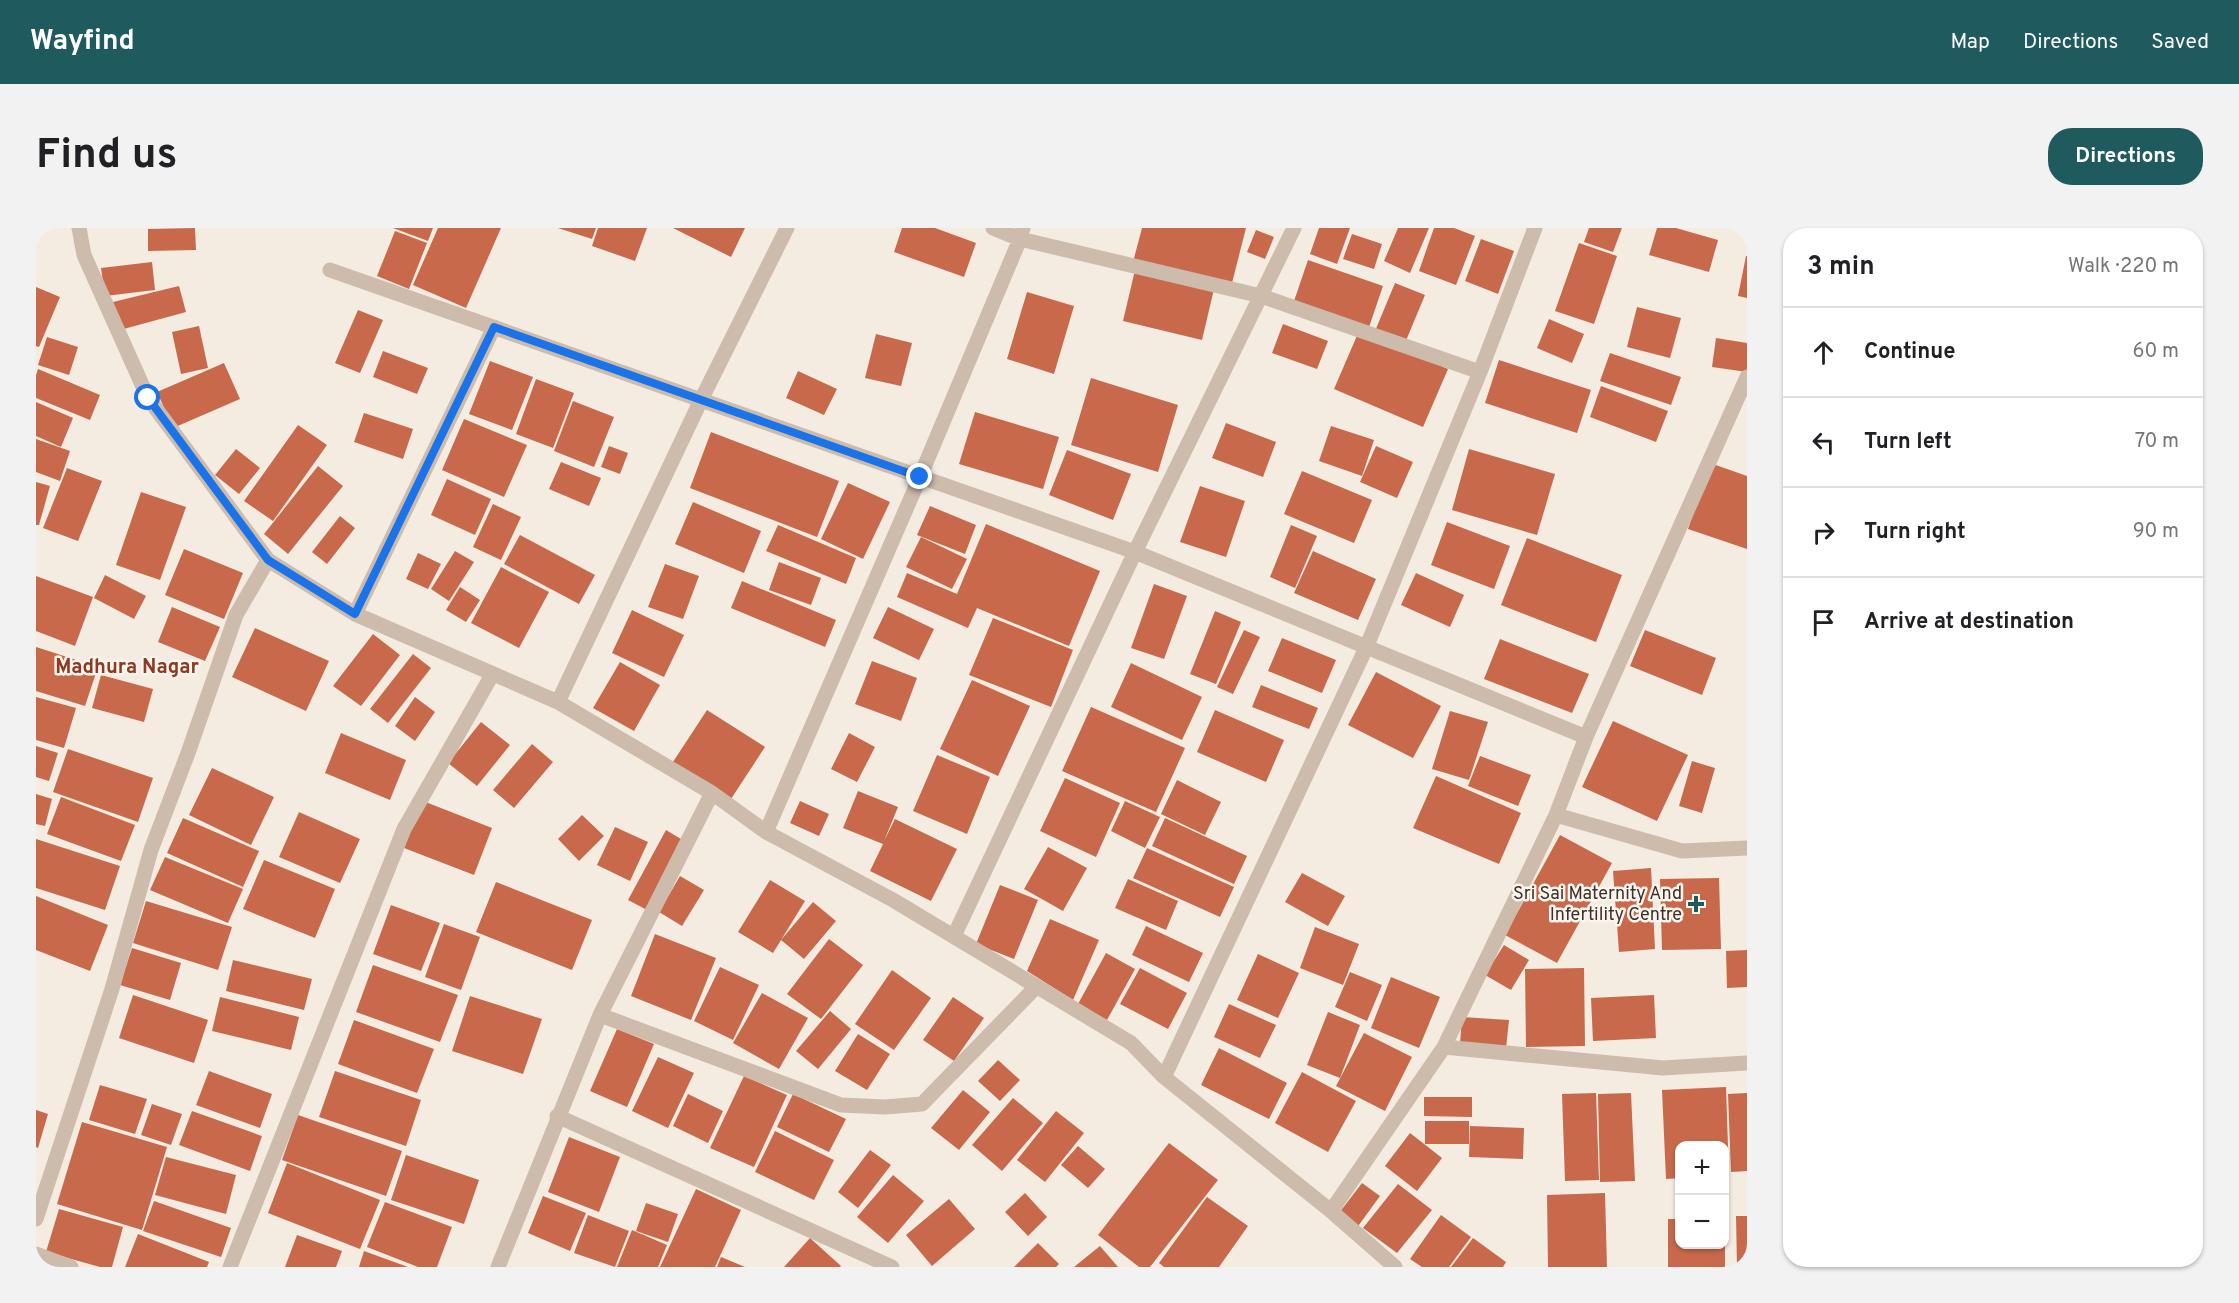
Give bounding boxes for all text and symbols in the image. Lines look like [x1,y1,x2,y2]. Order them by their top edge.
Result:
text: Wayfind [30,24,135,60]
text: Map [1950,29,1990,56]
text: Directions [2023,29,2118,56]
text: Saved [2151,29,2209,56]
button: Directions [2048,128,2203,185]
text: Find us [36,130,177,183]
text: 3 min [1807,251,1875,284]
text: Walk · 220 m [2068,254,2179,280]
icon: ahead [1807,336,1840,369]
text: Continue [1864,339,1955,366]
text: 60 m [2133,339,2179,365]
route start [134,384,160,410]
icon: left [1807,426,1840,459]
text: Turn left [1864,429,1952,456]
text: 70 m [2135,429,2179,455]
route end [906,463,932,489]
icon: right [1807,516,1840,549]
text: Turn right [1864,519,1966,546]
text: 90 m [2133,519,2179,545]
icon: arrive [1807,606,1840,639]
text: Arrive at destination [1864,609,2074,636]
district label: Madhura Nagar [55,655,200,681]
place label: Sri Sai Maternity And Infertility Centre [1513,883,1682,927]
marker: Sri Sai Maternity And Infertility Centre [1687,895,1705,913]
map controls [1675,1141,1729,1249]
button: + [1675,1141,1729,1195]
button: − [1675,1195,1729,1249]

